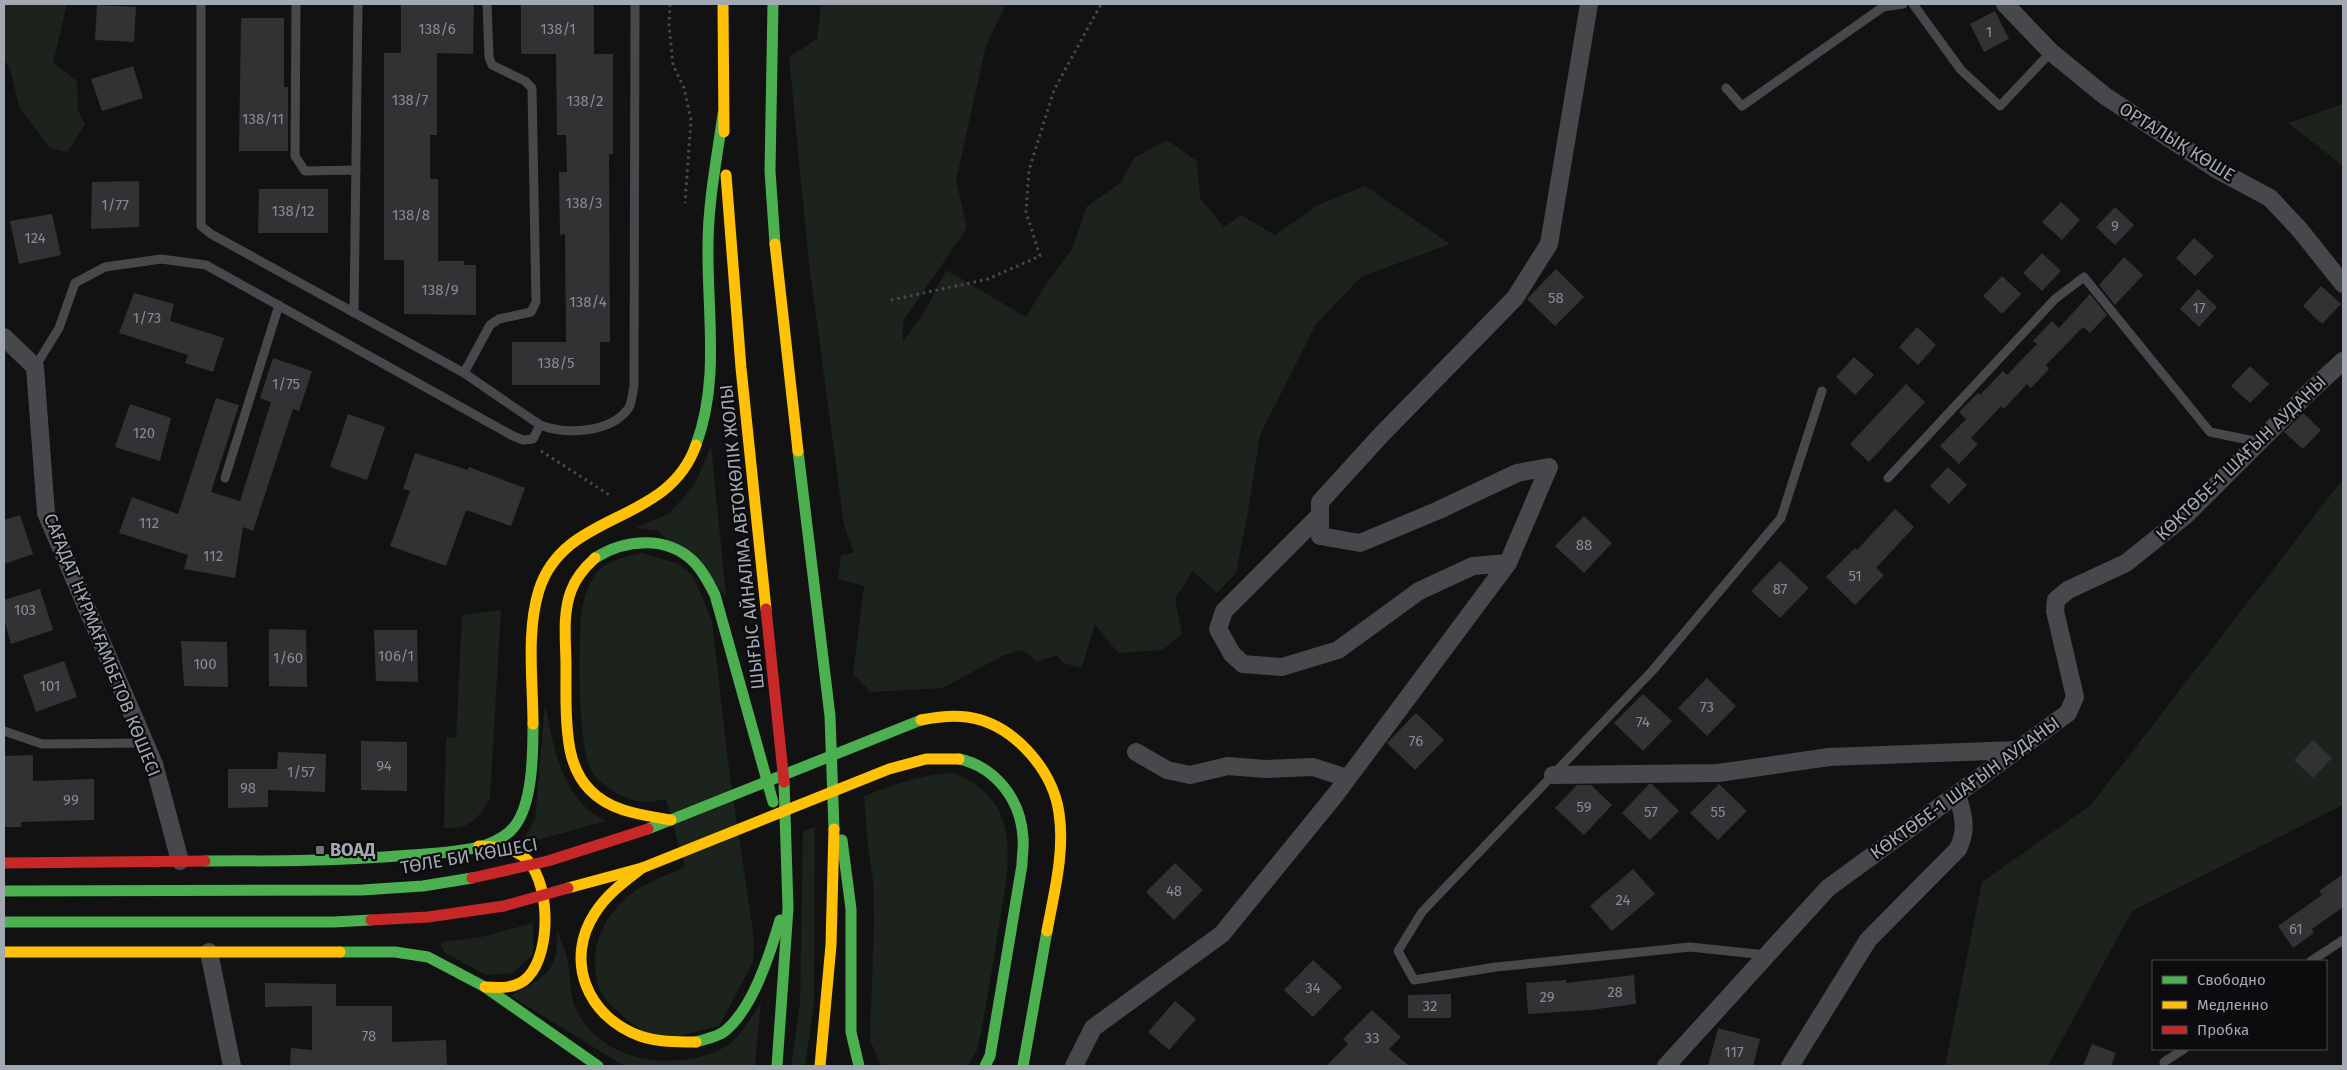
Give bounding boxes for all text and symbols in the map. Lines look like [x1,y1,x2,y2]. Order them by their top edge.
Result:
house number: 138/6 [418,20,456,38]
house number: 138/1 [540,20,576,38]
house number: 1 [1986,23,1992,41]
house number: 138/7 [392,91,429,109]
house number: 138/2 [567,92,603,110]
street label: ОРТАЛЫҚ КӨШЕ [2115,98,2239,186]
house number: 138/11 [242,110,284,128]
house number: 138/3 [565,194,603,212]
house number: 1/77 [101,196,129,214]
house number: 138/12 [271,202,315,220]
house number: 138/8 [392,206,430,224]
house number: 9 [2111,217,2119,235]
house number: 124 [24,229,46,247]
house number: 138/9 [421,281,459,299]
house number: 58 [1548,289,1564,307]
house number: 138/4 [569,293,607,311]
house number: 17 [2192,299,2206,317]
house number: 1/73 [133,309,161,327]
house number: 138/5 [537,354,575,372]
street label: КӨКТӨБЕ-1 ШАҒЫН АУДАНЫ [2151,371,2331,545]
house number: 1/75 [272,375,300,393]
street label: ШЫҒЫС АЙНАЛМА АВТОКӨЛІК ЖОЛЫ [715,383,769,691]
house number: 120 [133,424,155,442]
street label: САҒАДАТ НҰРМАҒАМБЕТОВ КӨШЕСІ [39,510,165,780]
house number: 112 [139,514,159,532]
house number: 88 [1576,536,1592,554]
house number: 112 [203,547,223,565]
house number: 51 [1848,567,1862,585]
house number: 87 [1773,580,1788,598]
house number: 103 [14,601,36,619]
house number: 106/1 [378,647,414,665]
house number: 1/60 [273,649,303,667]
house number: 100 [193,655,217,673]
house number: 101 [40,677,61,695]
house number: 73 [1700,698,1714,716]
street label: КӨКТӨБЕ-1 ШАҒЫН АУДАНЫ [1866,712,2064,864]
house number: 74 [1636,713,1650,731]
house number: 76 [1409,732,1423,750]
house number: 94 [376,757,392,775]
house number: 1/57 [287,763,315,781]
house number: 98 [240,779,256,797]
house number: 99 [63,791,79,809]
house number: 59 [1576,798,1592,816]
house number: 57 [1644,803,1658,821]
house number: 55 [1711,803,1725,821]
street label: ТӨЛЕ БИ КӨШЕСІ [399,833,539,879]
place label: ВОАД [330,839,376,861]
marker: ВОАД [314,844,326,856]
house number: 48 [1166,882,1182,900]
house number: 24 [1615,891,1631,909]
house number: 61 [2289,920,2303,938]
legend [2152,960,2327,1050]
text: Свободно [2197,971,2266,989]
house number: 34 [1305,979,1321,997]
house number: 28 [1607,983,1623,1001]
house number: 29 [1539,988,1555,1006]
text: Медленно [2197,996,2269,1014]
house number: 32 [1423,997,1437,1015]
text: Пробка [2197,1021,2249,1039]
house number: 78 [362,1027,376,1045]
house number: 33 [1365,1029,1379,1047]
house number: 117 [1724,1043,1744,1061]

